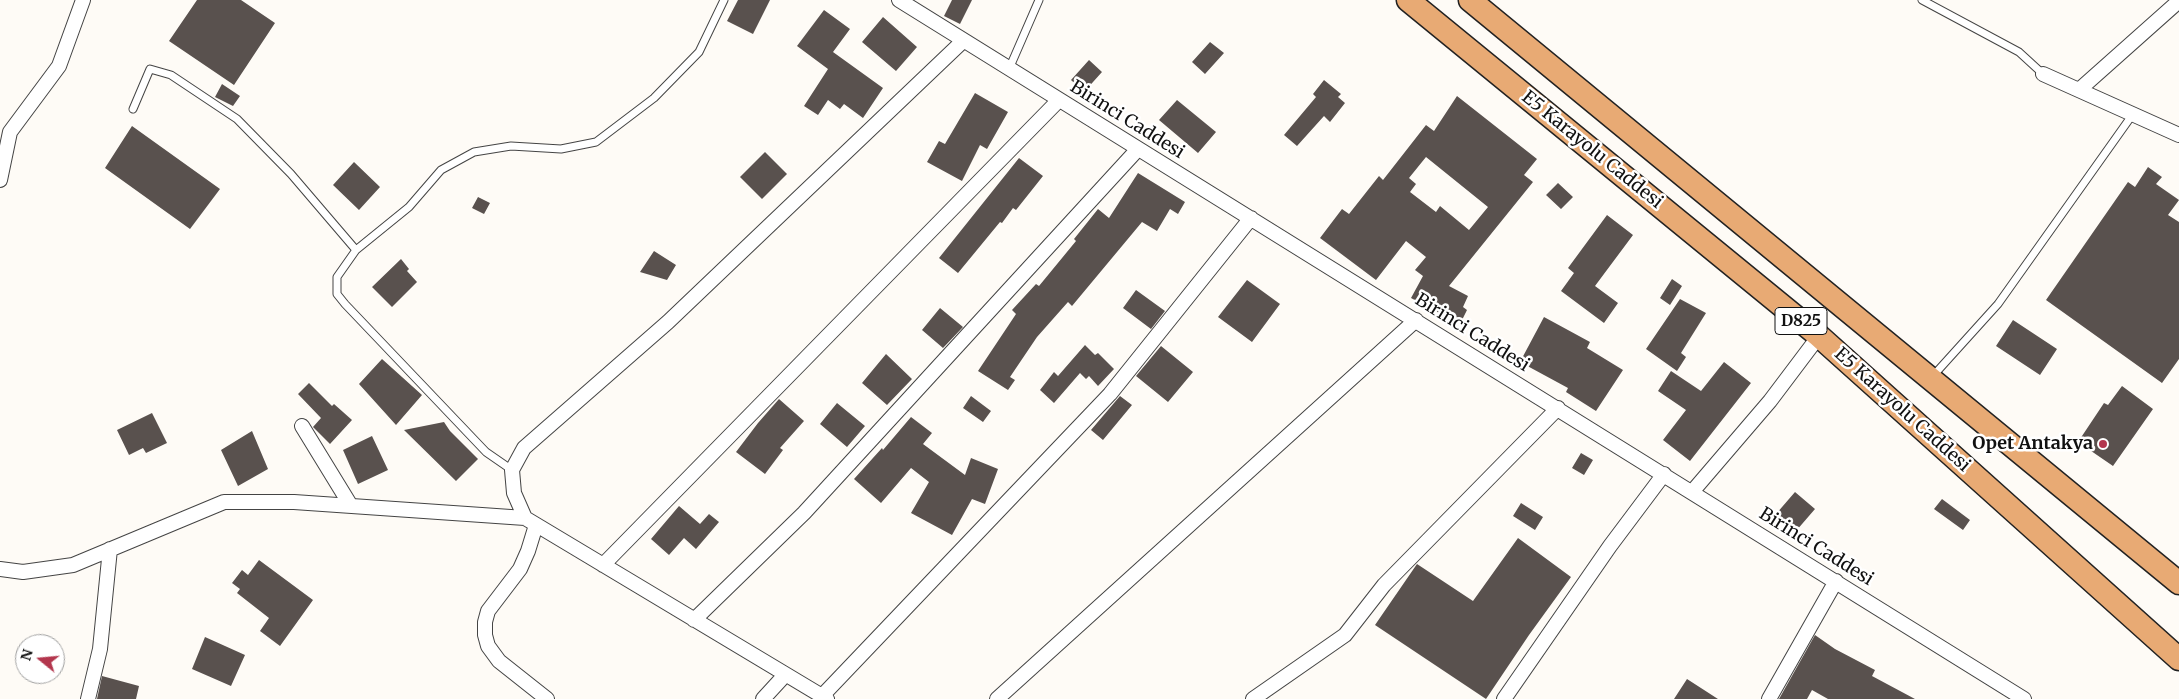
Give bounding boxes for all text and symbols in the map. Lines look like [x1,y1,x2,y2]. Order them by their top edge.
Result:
street label: Birinci Caddesi [1066,76,1188,164]
street label: E5 Karayolu Caddesi [1517,87,1667,213]
street label: Birinci Caddesi [1411,289,1533,377]
road number: D825 [1775,308,1827,334]
street label: E5 Karayolu Caddesi [1830,343,1974,477]
place label: Opet Antakya [1972,433,2093,455]
marker: Opet Antakya [2097,438,2109,450]
street label: Birinci Caddesi [1755,503,1877,591]
north arrow [15,634,65,684]
text: N [16,647,37,663]

